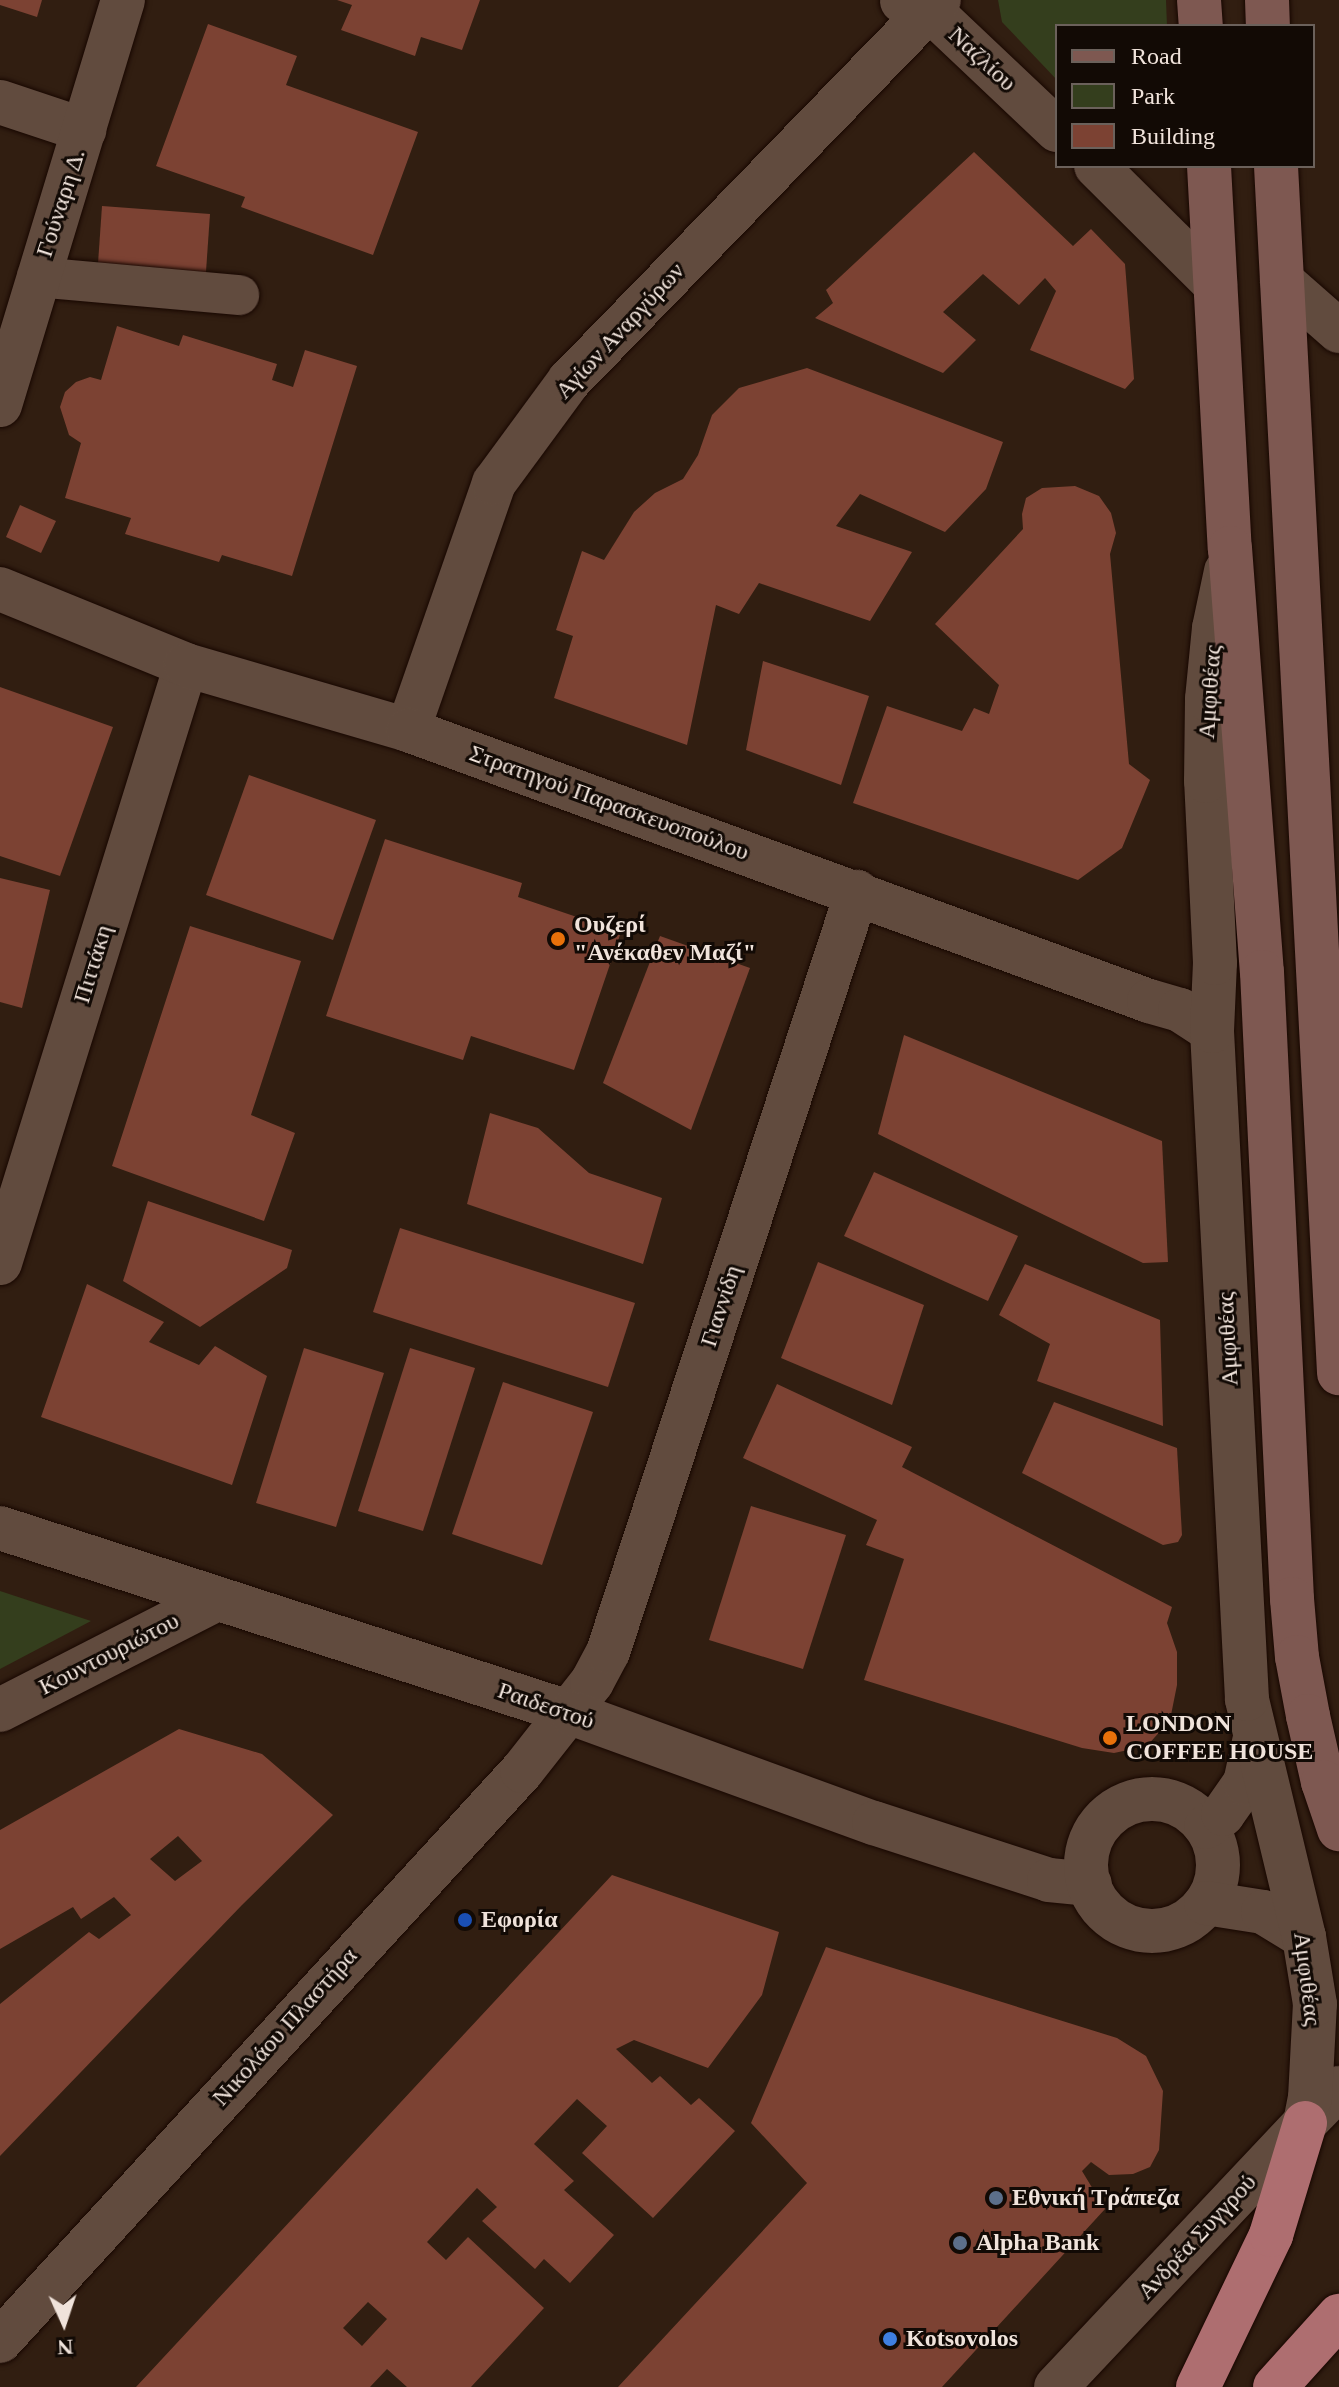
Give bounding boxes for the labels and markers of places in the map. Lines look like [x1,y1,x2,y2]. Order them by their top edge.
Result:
place label: Ουζερί "Ανέκαθεν Μαζί" [574,911,756,967]
marker: Ουζερί "Ανέκαθεν Μαζί" [549,930,567,948]
place label: LONDON COFFEE HOUSE [1126,1710,1313,1766]
marker: LONDON COFFEE HOUSE [1101,1729,1119,1747]
place label: Εφορία [481,1906,558,1934]
marker: Εφορία [456,1911,474,1929]
place label: Εθνική Τράπεζα [1012,2184,1180,2212]
marker: Εθνική Τράπεζα [987,2189,1005,2207]
place label: Alpha Bank [976,2229,1099,2257]
marker: Alpha Bank [951,2234,969,2252]
place label: Kotsovolos [906,2325,1018,2353]
marker: Kotsovolos [881,2330,899,2348]

